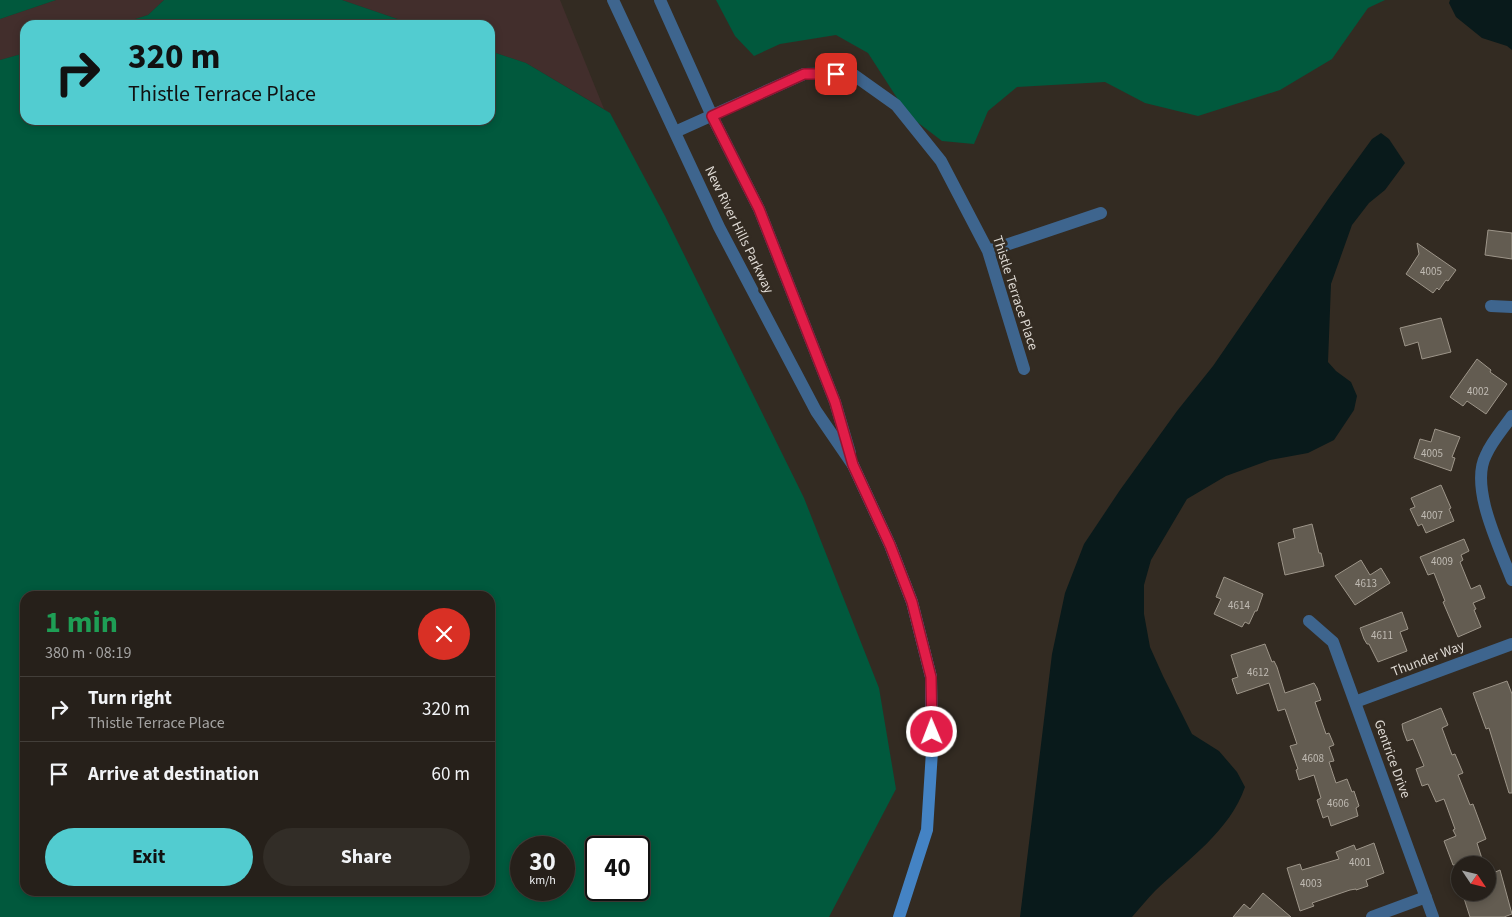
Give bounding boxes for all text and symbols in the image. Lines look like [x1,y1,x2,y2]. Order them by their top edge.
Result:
text: 320 m [128,32,220,82]
icon: right [45,40,110,105]
pin [815,53,857,95]
icon: arrive [822,60,850,88]
text: Thistle Terrace Place [128,78,316,110]
street label: New River Hills Parkway [699,163,779,297]
street label: Thistle Terrace Place [987,233,1043,353]
house number: 4005 [1420,264,1442,279]
house number: 4002 [1467,384,1489,399]
house number: 4005 [1421,446,1443,461]
house number: 4007 [1421,508,1443,523]
house number: 4009 [1431,554,1453,569]
house number: 4613 [1355,576,1377,591]
house number: 4614 [1228,598,1250,613]
text: 1 min [45,601,118,644]
button: close [418,608,470,660]
house number: 4611 [1371,628,1393,643]
street label: Thunder Way [1388,636,1468,682]
text: 380 m · 08:19 [45,642,132,664]
house number: 4612 [1247,665,1269,680]
text: Turn right [88,685,172,712]
icon: right [45,695,73,723]
text: 320 m [422,696,470,723]
position arrow [905,705,957,757]
text: Thistle Terrace Place [88,712,225,734]
street label: Gentrice Drive [1369,717,1416,801]
house number: 4608 [1302,751,1324,766]
icon: arrive [45,760,73,788]
text: Arrive at destination [88,761,259,788]
text: 60 m [432,761,470,788]
house number: 4606 [1327,796,1349,811]
button: Exit [45,828,253,886]
button: Share [263,828,470,886]
speed limit sign: 40 [585,836,650,901]
text: 30 [529,844,556,880]
house number: 4001 [1349,855,1371,870]
north arrow [1451,856,1496,901]
map controls [1451,856,1496,901]
text: km/h [529,872,556,889]
house number: 4003 [1300,876,1322,891]

